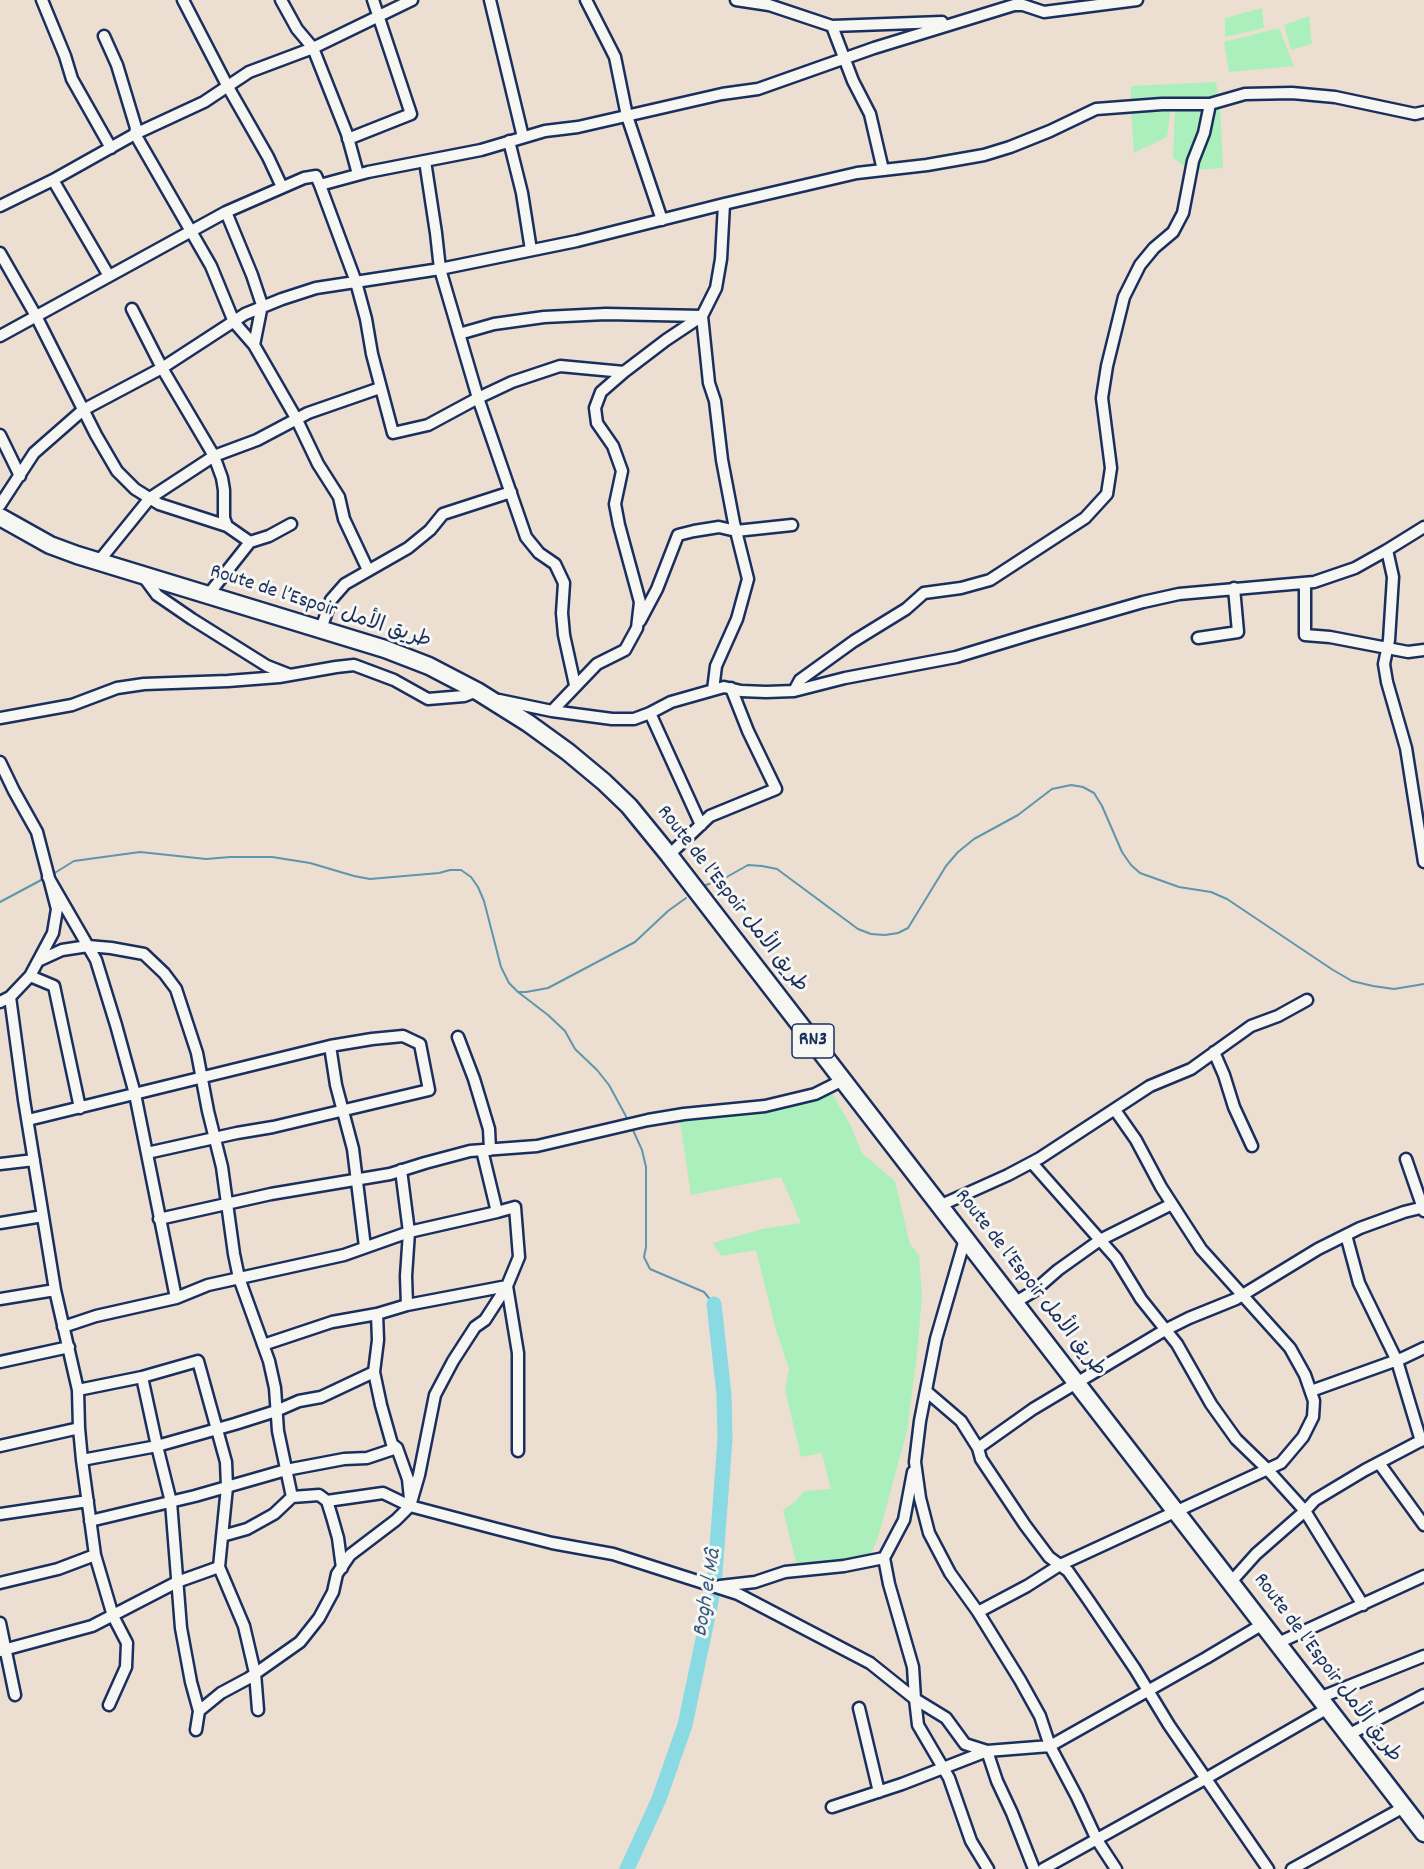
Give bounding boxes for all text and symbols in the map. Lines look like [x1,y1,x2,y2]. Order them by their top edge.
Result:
street label: Route de l’Espoir طريق الأمل [206,560,434,656]
street label: Route de l’Espoir طريق الأمل [650,801,812,999]
road number: RN3 [792,1024,834,1058]
street label: Route de l’Espoir طريق الأمل [948,1185,1110,1383]
water label: Bogh el Mâ [689,1547,729,1639]
street label: Route de l’Espoir طريق الأمل [1246,1569,1406,1769]

